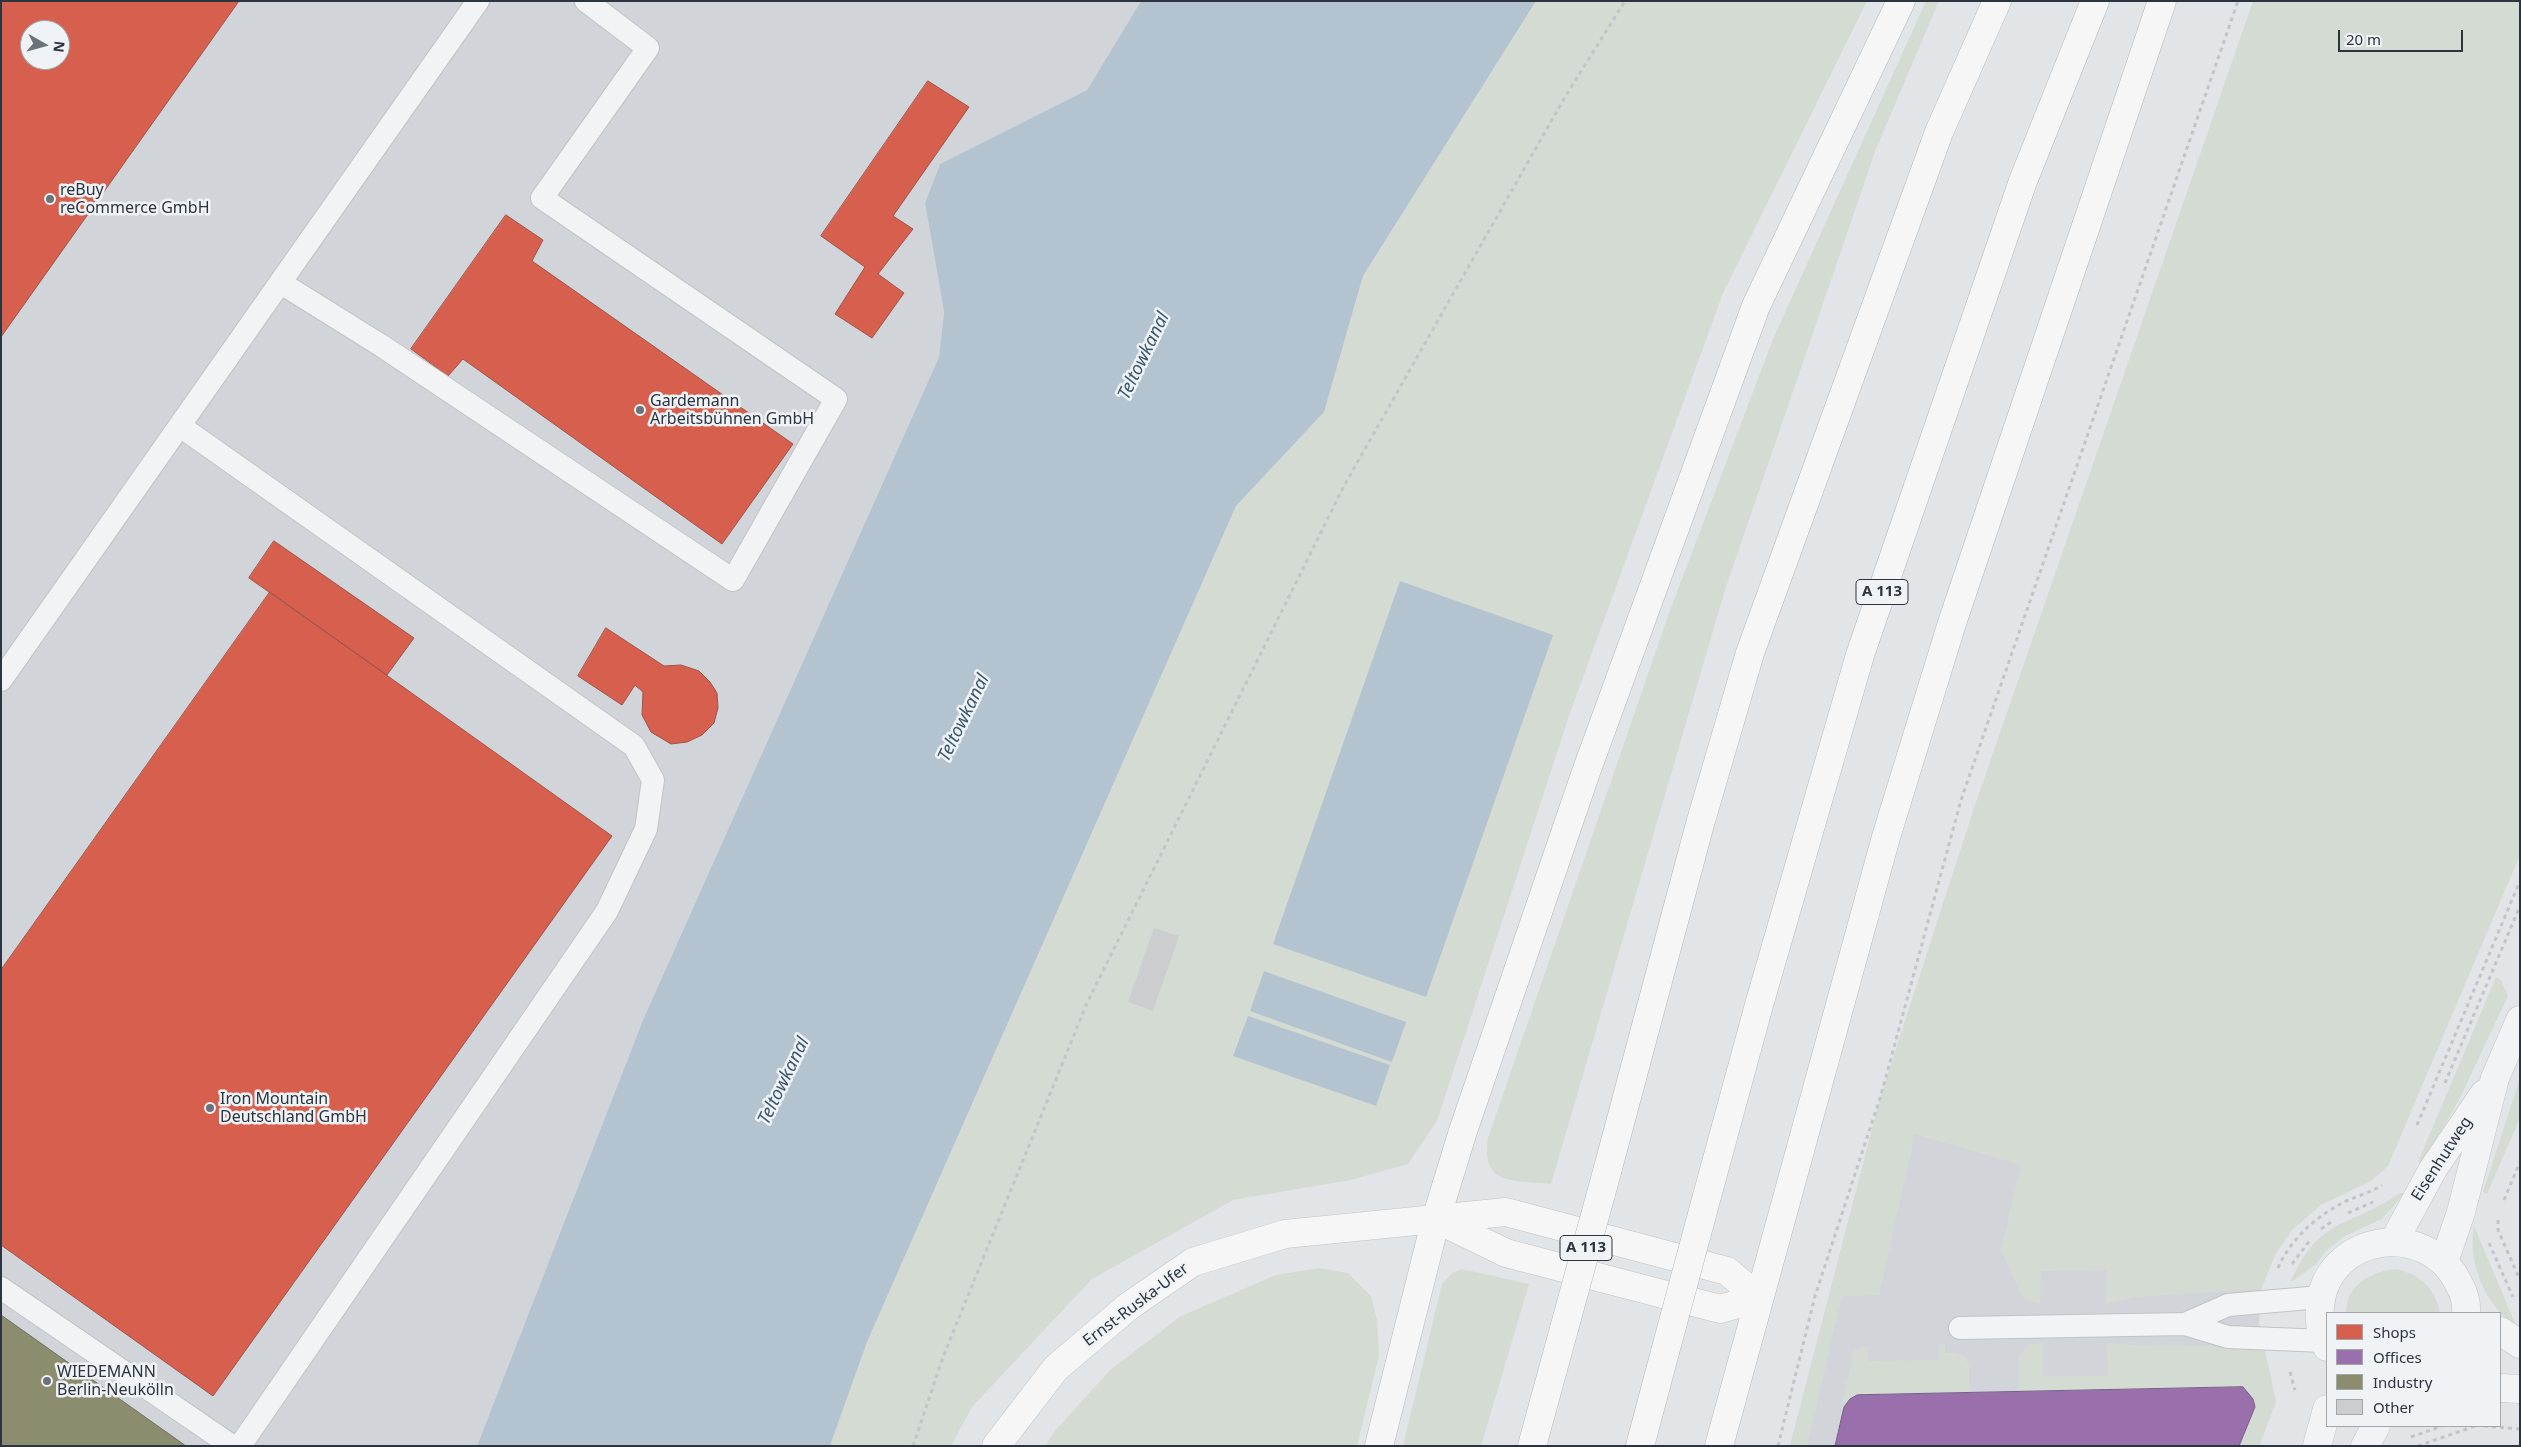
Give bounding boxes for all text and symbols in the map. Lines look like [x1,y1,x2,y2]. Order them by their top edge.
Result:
north arrow [20,20,70,70]
scale bar [2341,20,2466,52]
text: 20 m [2346,29,2381,49]
text: N [49,40,70,54]
place label: reBuy reCommerce GmbH [60,180,210,218]
marker: reBuy reCommerce GmbH [44,193,56,205]
water label: Teltowkanal [1114,309,1174,403]
place label: Gardemann Arbeitsbühnen GmbH [650,391,814,429]
marker: Gardemann Arbeitsbühnen GmbH [634,404,646,416]
road number: A 113 [1856,580,1908,604]
water label: Teltowkanal [934,671,994,765]
water label: Teltowkanal [754,1034,814,1128]
place label: Iron Mountain Deutschland GmbH [220,1089,367,1127]
marker: Iron Mountain Deutschland GmbH [204,1102,216,1114]
street label: Eisenhutweg [2408,1113,2476,1205]
road number: A 113 [1560,1236,1612,1260]
street label: Ernst-Ruska-Ufer [1080,1259,1192,1351]
legend [2326,1312,2501,1427]
text: Shops [2373,1322,2416,1342]
text: Offices [2373,1347,2422,1367]
place label: WIEDEMANN Berlin-Neukölln [57,1362,174,1400]
text: Industry [2373,1372,2432,1392]
marker: WIEDEMANN Berlin-Neukölln [41,1375,53,1387]
text: Other [2373,1397,2414,1417]

